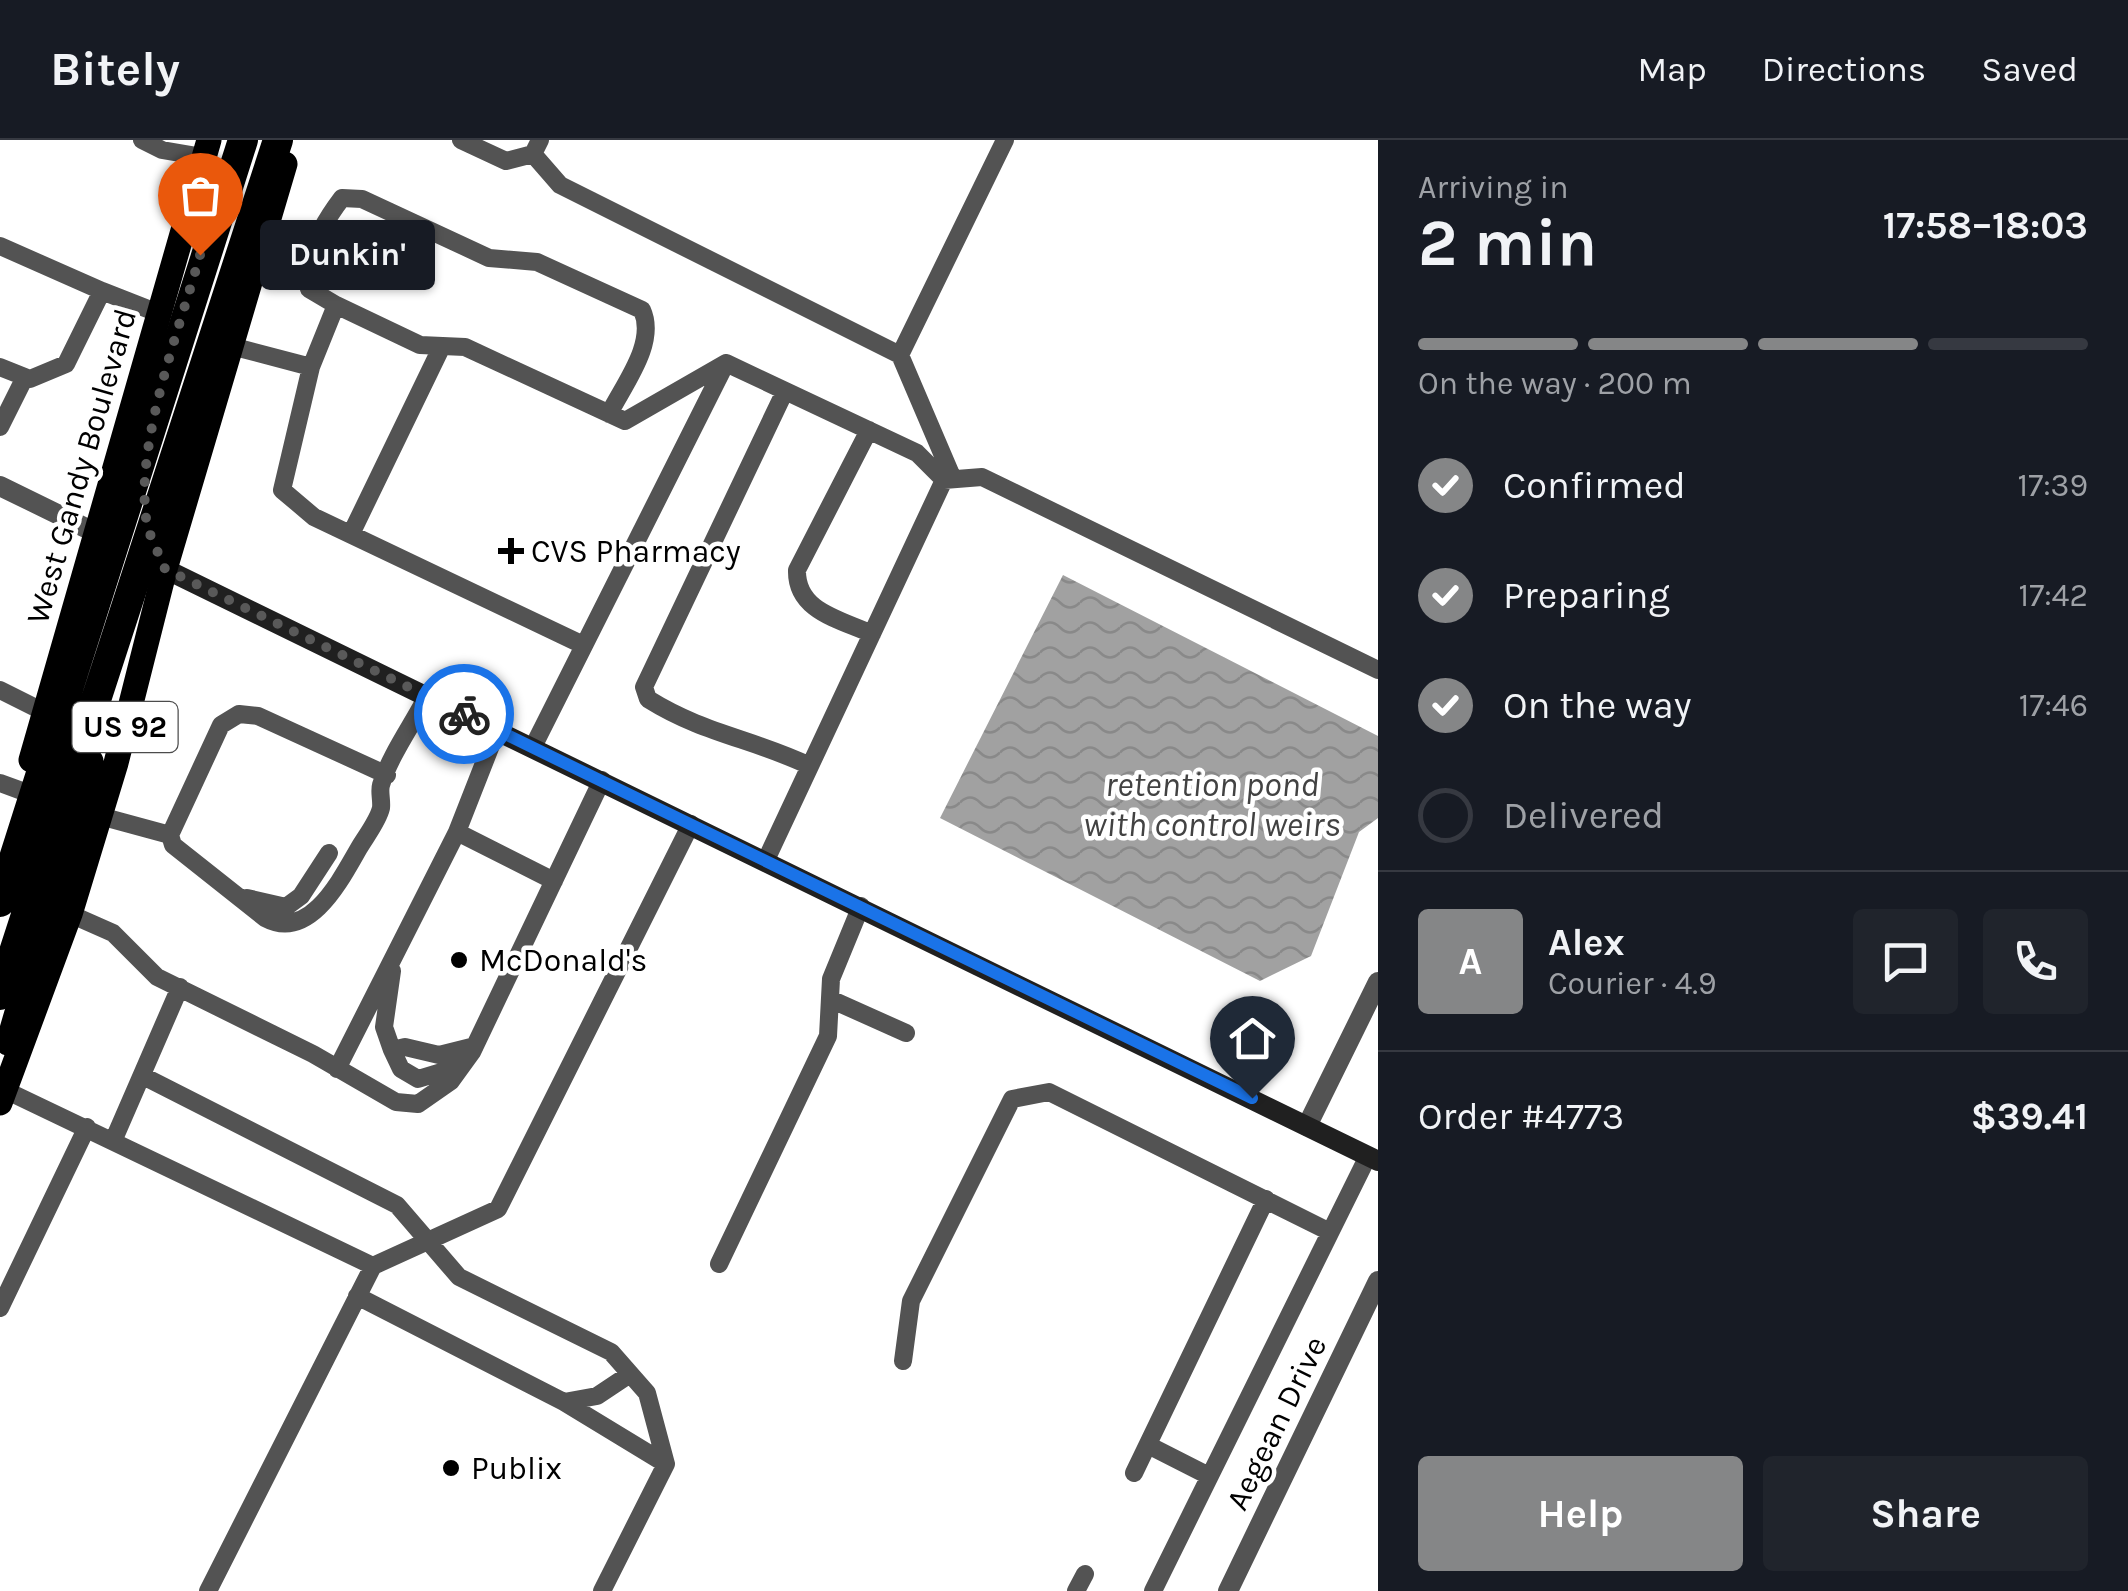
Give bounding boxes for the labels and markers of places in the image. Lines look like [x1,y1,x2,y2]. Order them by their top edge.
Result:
pin [158,153,243,256]
callout: Dunkin' [260,220,435,290]
place label: CVS Pharmacy [531,533,741,570]
marker: CVS Pharmacy [500,540,522,562]
place label: McDonald's [479,942,647,979]
marker: McDonald's [448,949,470,971]
pin [1210,996,1295,1099]
place label: Publix [471,1450,562,1487]
marker: Publix [440,1457,462,1479]

